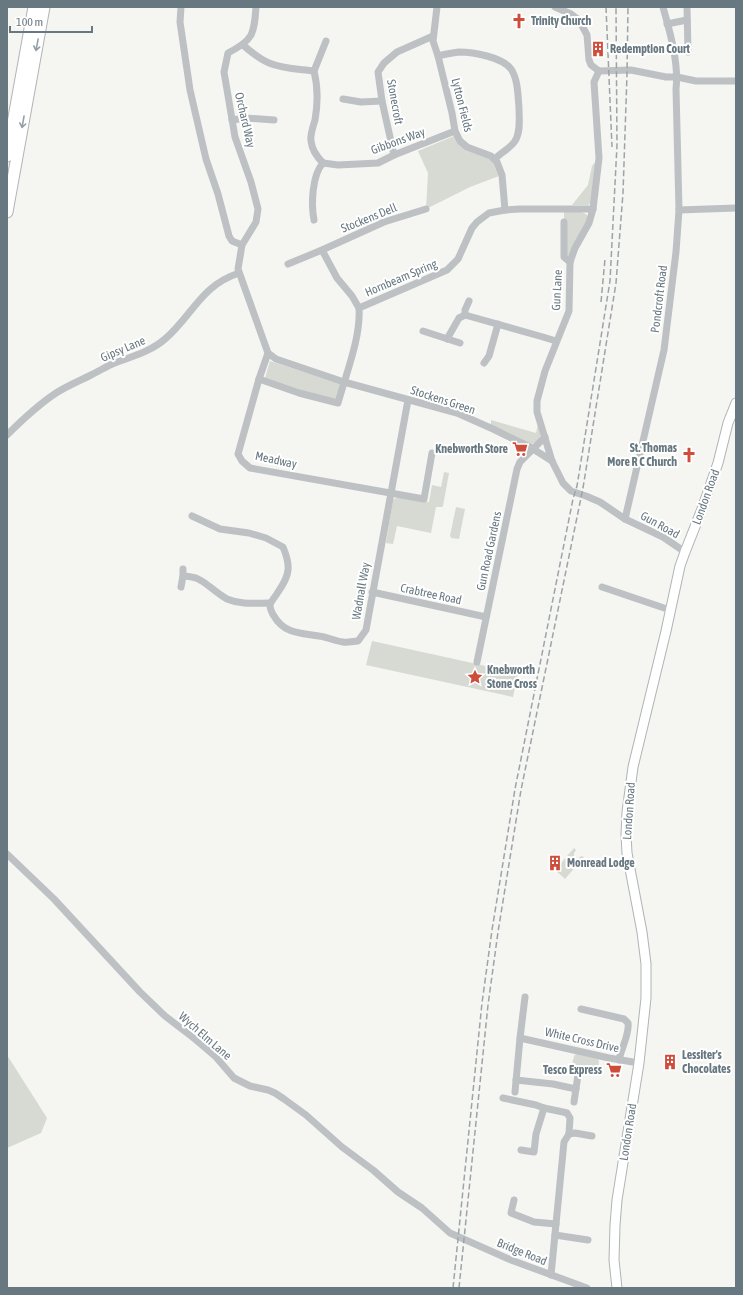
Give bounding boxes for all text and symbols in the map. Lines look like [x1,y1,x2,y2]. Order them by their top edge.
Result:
scale bar [10,8,92,34]
church icon: Trinity Church [510,12,528,30]
place label: Trinity Church [531,14,591,28]
text: 100 m [16,15,43,29]
one-way arrow [33,38,41,51]
building icon: Redemption Court [589,40,607,58]
place label: Redemption Court [610,42,690,56]
street label: Lytton Fields [449,77,475,133]
street label: Stonecroft [384,78,406,126]
street label: Orchard Way [232,91,258,149]
one-way arrow [19,115,27,128]
street label: Gibbons Way [369,125,427,157]
street label: Stockens Dell [339,200,400,236]
street label: Hornbeam Spring [363,256,440,299]
street label: Pondcroft Road [648,264,670,334]
street label: Gun Lane [549,269,565,311]
street label: Gipsy Lane [99,333,147,365]
street label: Stockens Green [409,383,477,417]
supermarket icon: Knebworth Store [511,440,529,458]
place label: St. Thomas More R C Church [607,441,678,469]
place label: Knebworth Store [435,442,509,456]
church icon: St. Thomas More R C Church [680,446,698,464]
street label: Meadway [254,449,298,471]
street label: London Road [690,467,722,527]
street label: Gun Road [638,509,682,541]
street label: Gun Road Gardens [474,510,504,592]
street label: Wadnall Way [349,561,373,621]
street label: Crabtree Road [399,581,463,607]
place label: Knebworth Stone Cross [487,663,538,691]
place icon: Knebworth Stone Cross [466,668,484,686]
street label: London Road [620,782,638,840]
building icon: Monread Lodge [546,854,564,872]
place label: Monread Lodge [567,856,635,870]
street label: Wych Elm Lane [176,1009,234,1063]
street label: White Cross Drive [544,1025,620,1055]
place label: Lessiter's Chocolates [682,1048,731,1076]
building icon: Lessiter's Chocolates [661,1053,679,1071]
supermarket icon: Tesco Express [605,1061,623,1079]
place label: Tesco Express [543,1063,603,1077]
street label: London Road [617,1102,639,1162]
street label: Bridge Road [495,1236,549,1268]

